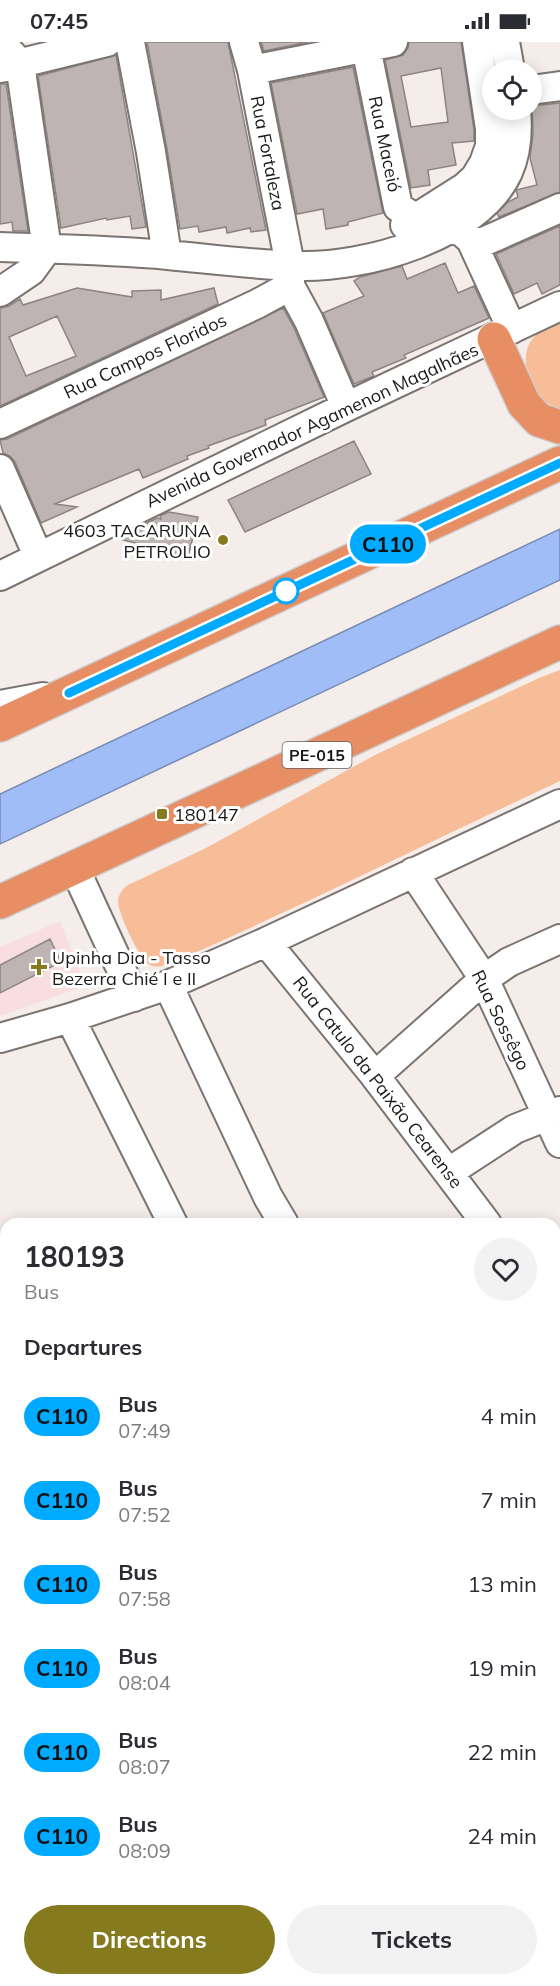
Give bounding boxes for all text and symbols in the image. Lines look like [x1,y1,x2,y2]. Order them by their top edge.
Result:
text: 07:45 [30,7,88,35]
map controls [482,60,542,120]
button: locate [482,60,542,120]
street label: Rua Fortaleza [246,94,290,212]
street label: Rua Maceió [364,94,406,194]
street label: Rua Campos Floridos [60,308,230,404]
street label: Avenida Governador Agamenon Magalhães [142,338,482,512]
place label: 4603 TACARUNA PETROLIO [63,519,211,563]
line badge: C110 [346,524,430,564]
text: C110 [362,531,414,557]
marker: 4603 TACARUNA PETROLIO [216,533,230,547]
unlabelled marker [273,578,299,604]
road number: PE-015 [282,742,352,768]
place label: 180147 [174,803,239,826]
marker: 180147 [155,807,169,821]
place label: Upinha Dia - Tasso Bezerra Chié I e II [52,946,211,990]
marker: Upinha Dia - Tasso Bezerra Chié I e II [30,958,48,976]
street label: Rua Sossêgo [467,966,535,1074]
street label: Rua Catulo da Paixão Cearense [288,971,468,1193]
button: heart [474,1238,537,1301]
text: 180193 [24,1239,125,1274]
text: Bus [24,1279,59,1304]
text: Departures [24,1333,142,1361]
text: Bus [118,1390,158,1418]
text: 4 min [481,1402,537,1430]
text: C110 [36,1403,88,1429]
text: 07:49 [118,1418,171,1443]
text: Bus [118,1474,158,1502]
text: 7 min [481,1486,537,1514]
text: C110 [36,1487,88,1513]
text: 07:52 [118,1502,171,1527]
text: Bus [118,1558,158,1586]
text: 13 min [467,1570,537,1598]
text: C110 [36,1571,88,1597]
text: 07:58 [118,1586,171,1611]
text: Bus [118,1642,158,1670]
text: 19 min [467,1654,537,1682]
text: C110 [36,1655,88,1681]
text: 08:04 [118,1670,171,1695]
text: Bus [118,1726,158,1754]
text: 22 min [467,1738,537,1766]
text: C110 [36,1739,88,1765]
text: 08:07 [118,1754,171,1779]
text: Bus [118,1810,158,1838]
text: 24 min [467,1822,537,1850]
text: C110 [36,1823,88,1849]
text: 08:09 [118,1838,171,1863]
button: Directions [24,1905,275,1974]
button: Tickets [287,1905,537,1974]

